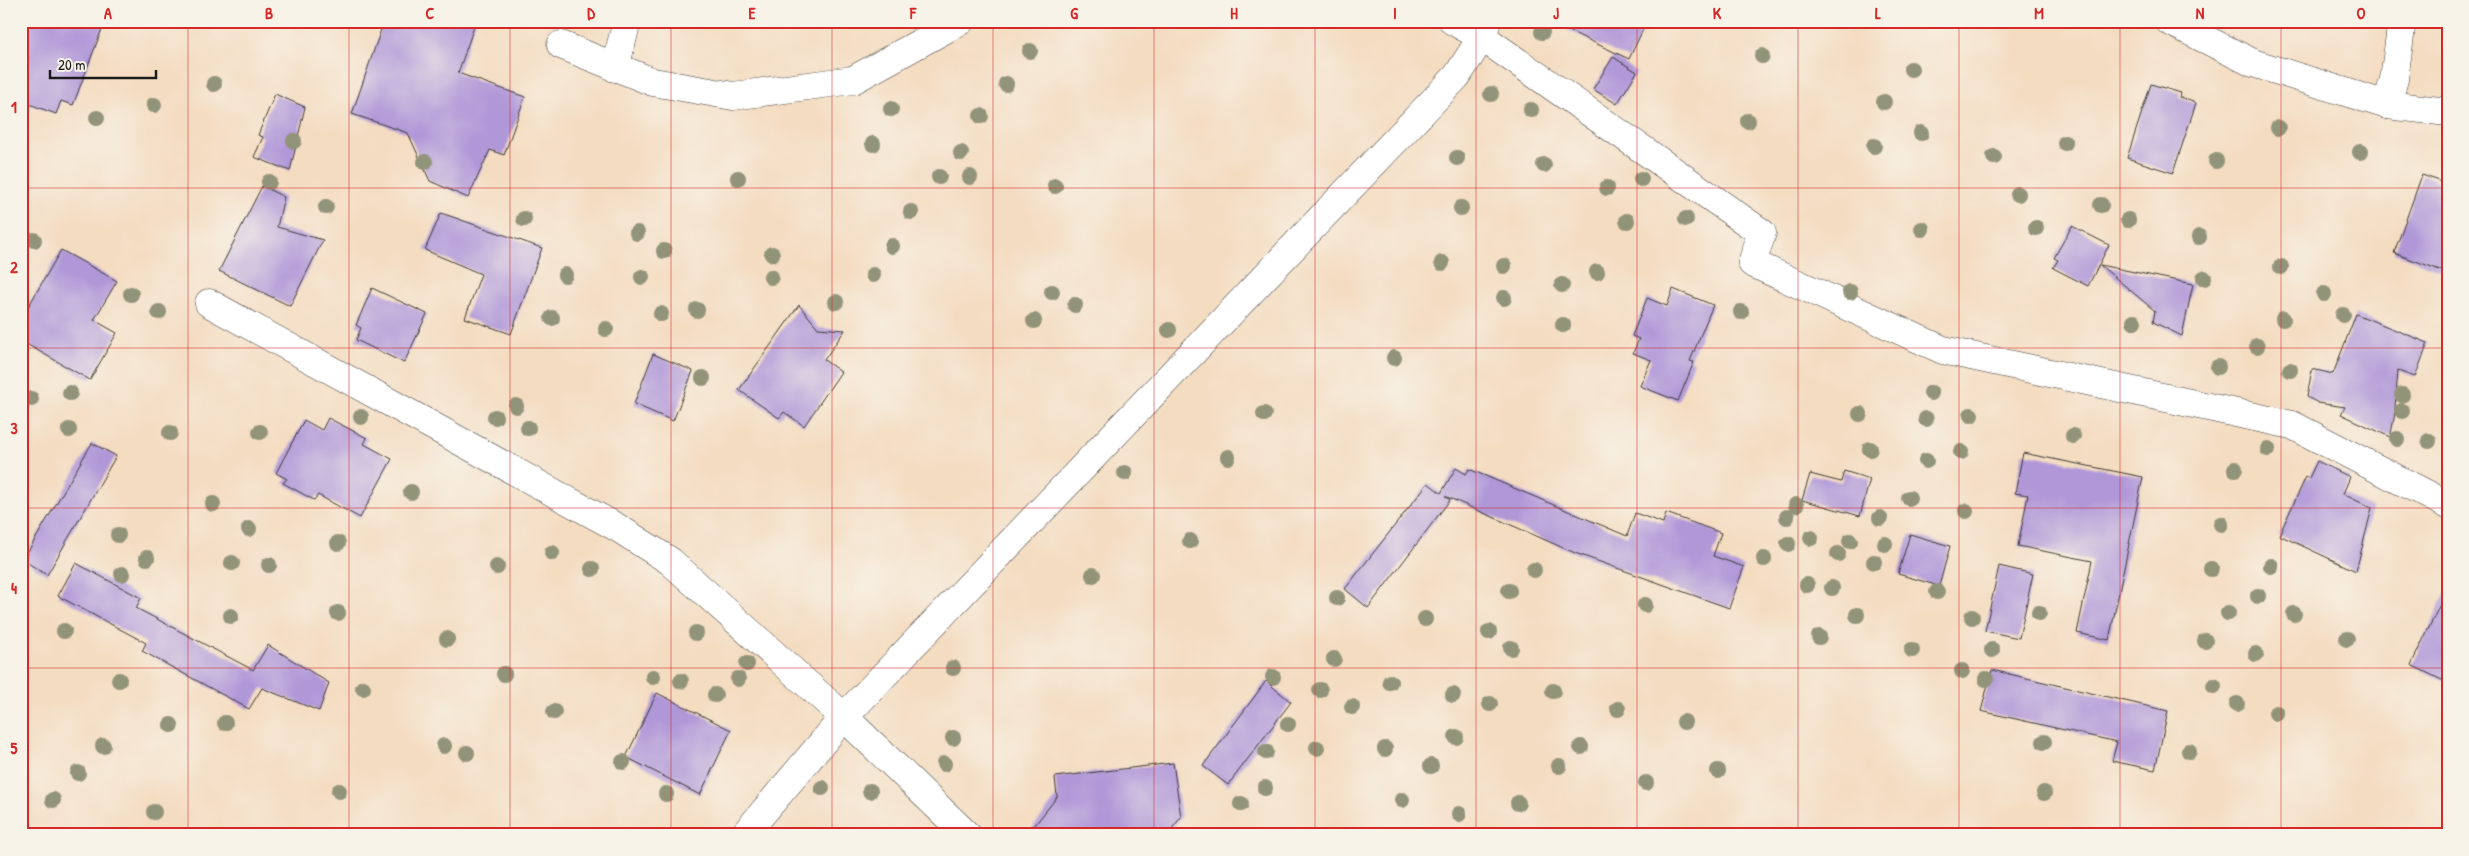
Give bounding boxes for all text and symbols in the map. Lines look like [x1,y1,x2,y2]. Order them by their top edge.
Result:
text: A [104,2,112,24]
text: B [265,2,273,24]
text: C [426,2,435,24]
text: D [587,2,595,24]
text: E [748,2,756,24]
text: F [909,2,917,24]
text: G [1070,2,1078,24]
text: H [1230,2,1238,24]
text: I [1393,2,1397,24]
text: J [1553,2,1559,24]
text: K [1713,2,1722,24]
text: L [1875,2,1881,24]
text: M [2034,2,2044,24]
text: N [2196,2,2205,24]
text: O [2357,2,2366,24]
scale bar [50,48,156,80]
text: 20 m [58,54,85,75]
text: 1 [11,96,17,118]
text: 2 [10,256,18,278]
text: 3 [10,417,18,439]
text: 4 [11,577,17,599]
text: 5 [11,737,18,759]

